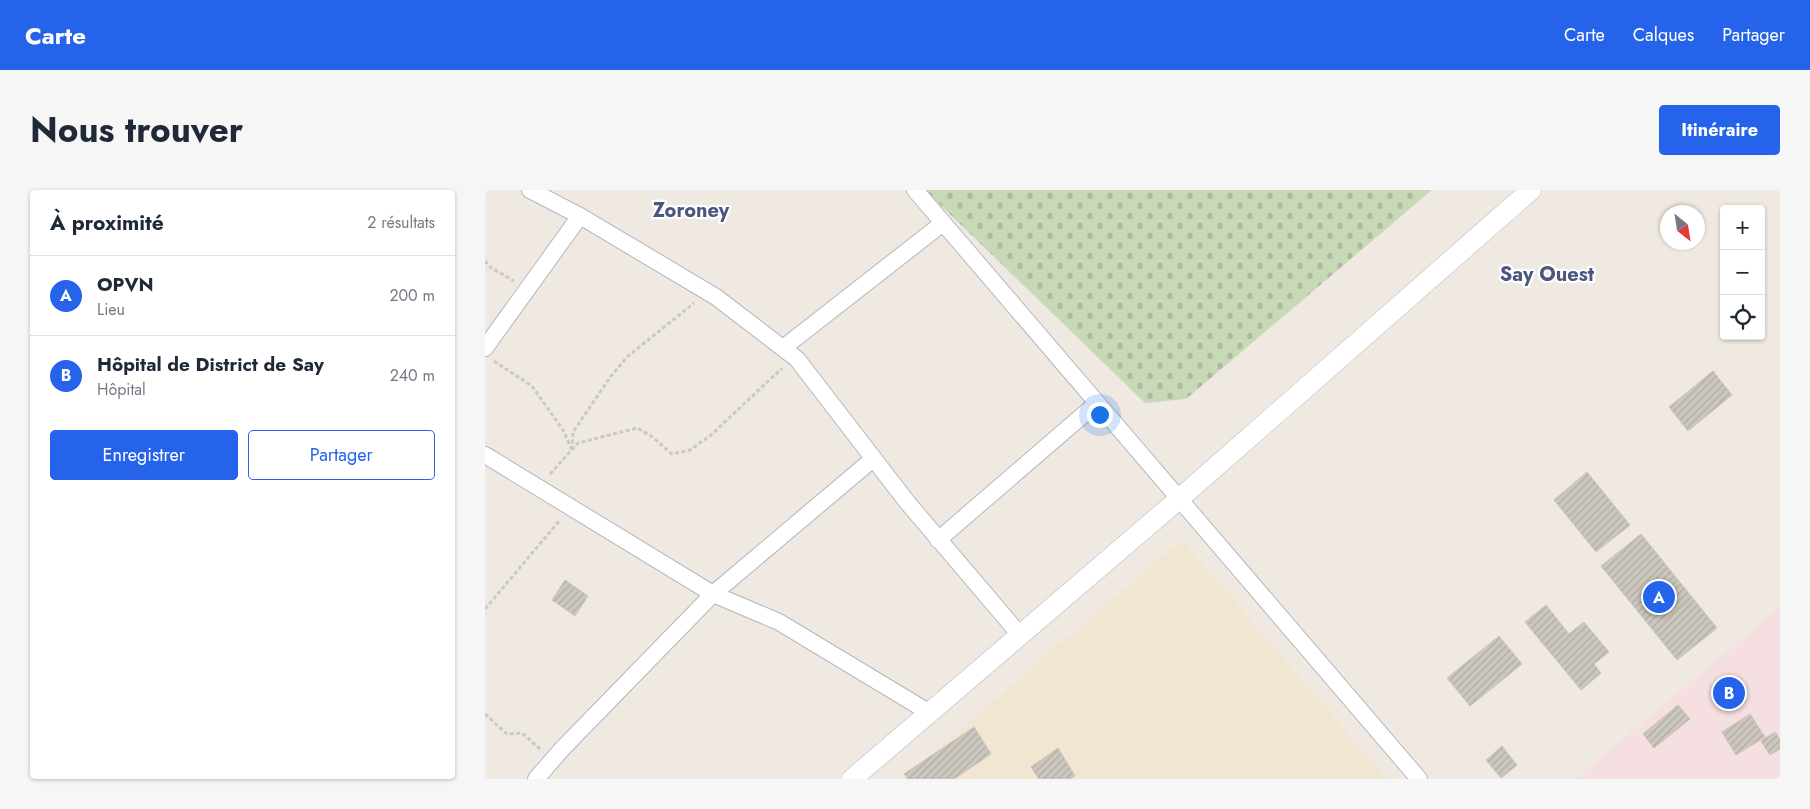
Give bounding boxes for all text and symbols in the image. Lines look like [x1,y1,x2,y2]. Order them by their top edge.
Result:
text: Carte [25,18,86,53]
text: Carte [1564,22,1605,48]
text: Calques [1633,22,1694,48]
text: Partager [1722,22,1785,48]
text: Nous trouver [30,105,243,155]
button: Itinéraire [1659,105,1780,155]
district label: Zoroney [653,196,730,225]
north arrow [1660,205,1705,250]
map controls [1720,205,1765,340]
button: + [1720,205,1765,250]
text: À proximité [50,208,164,238]
text: 2 résultats [367,211,435,234]
button: − [1720,250,1765,295]
district label: Say Ouest [1500,260,1595,289]
text: OPVN [97,271,154,298]
text: A [60,284,72,307]
text: 200 m [389,284,435,307]
button: locate [1720,295,1765,340]
text: Lieu [97,298,125,321]
text: Hôpital de District de Say [97,351,324,378]
text: B [61,364,71,387]
text: 240 m [390,364,435,387]
text: Hôpital [97,378,146,401]
your location [1087,402,1113,428]
button: Enregistrer [50,430,238,480]
button: Partager [248,430,435,480]
pin: A [1643,578,1675,616]
pin: B [1713,674,1745,712]

